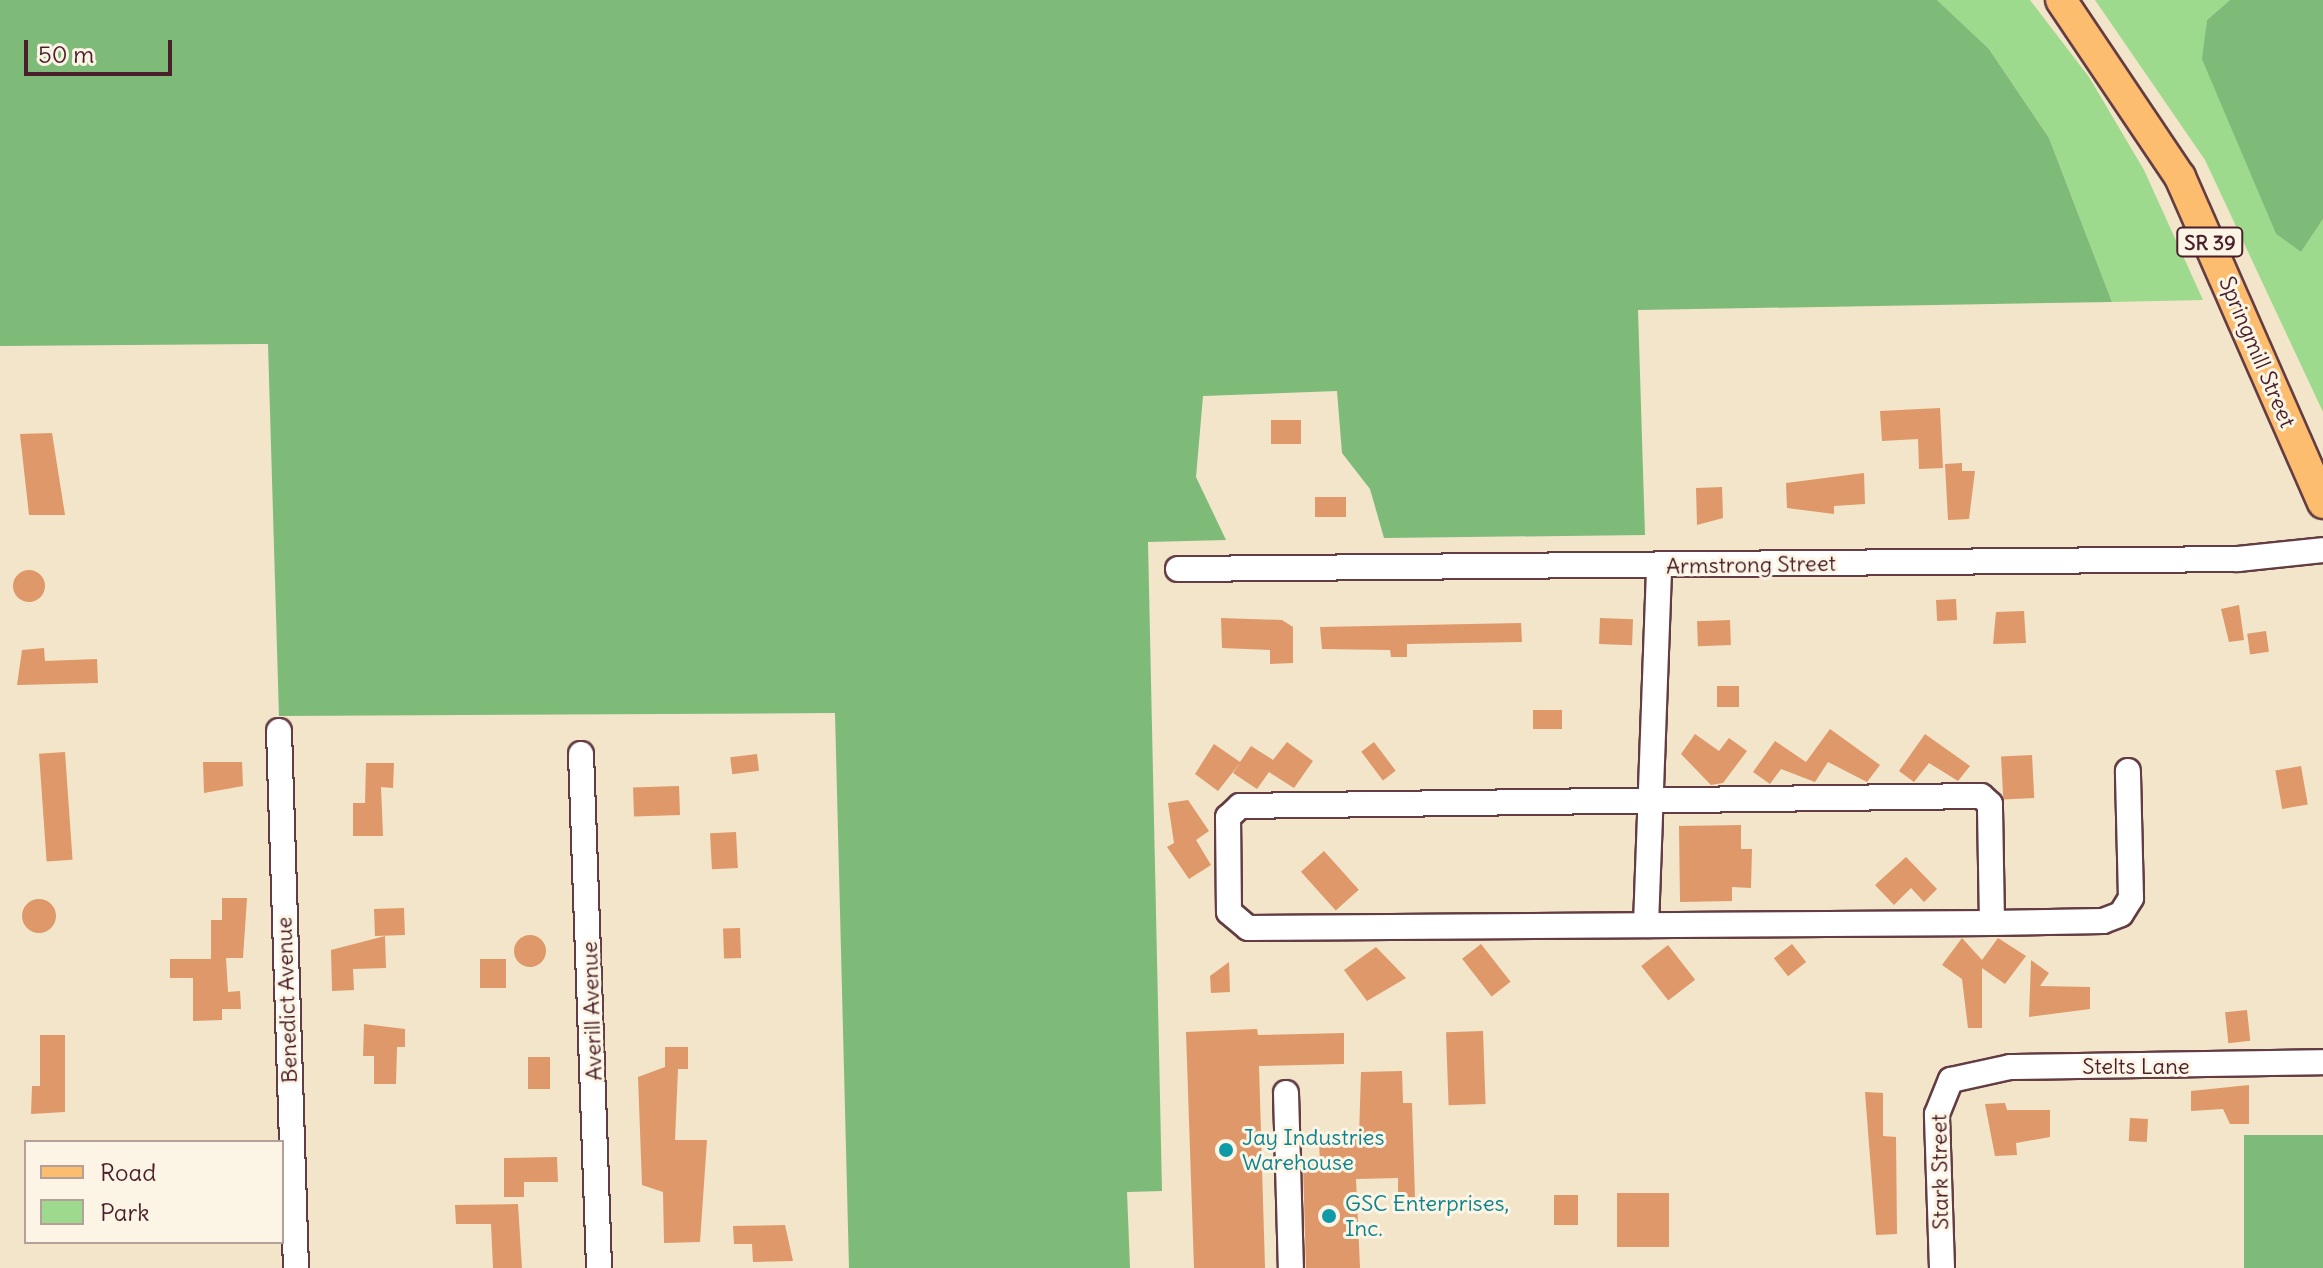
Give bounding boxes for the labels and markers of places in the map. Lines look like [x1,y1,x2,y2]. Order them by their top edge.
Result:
place label: Jay Industries Warehouse [1242,1124,1384,1176]
marker: Jay Industries Warehouse [1217,1141,1235,1159]
place label: GSC Enterprises, Inc. [1345,1190,1509,1242]
marker: GSC Enterprises, Inc. [1320,1207,1338,1225]

